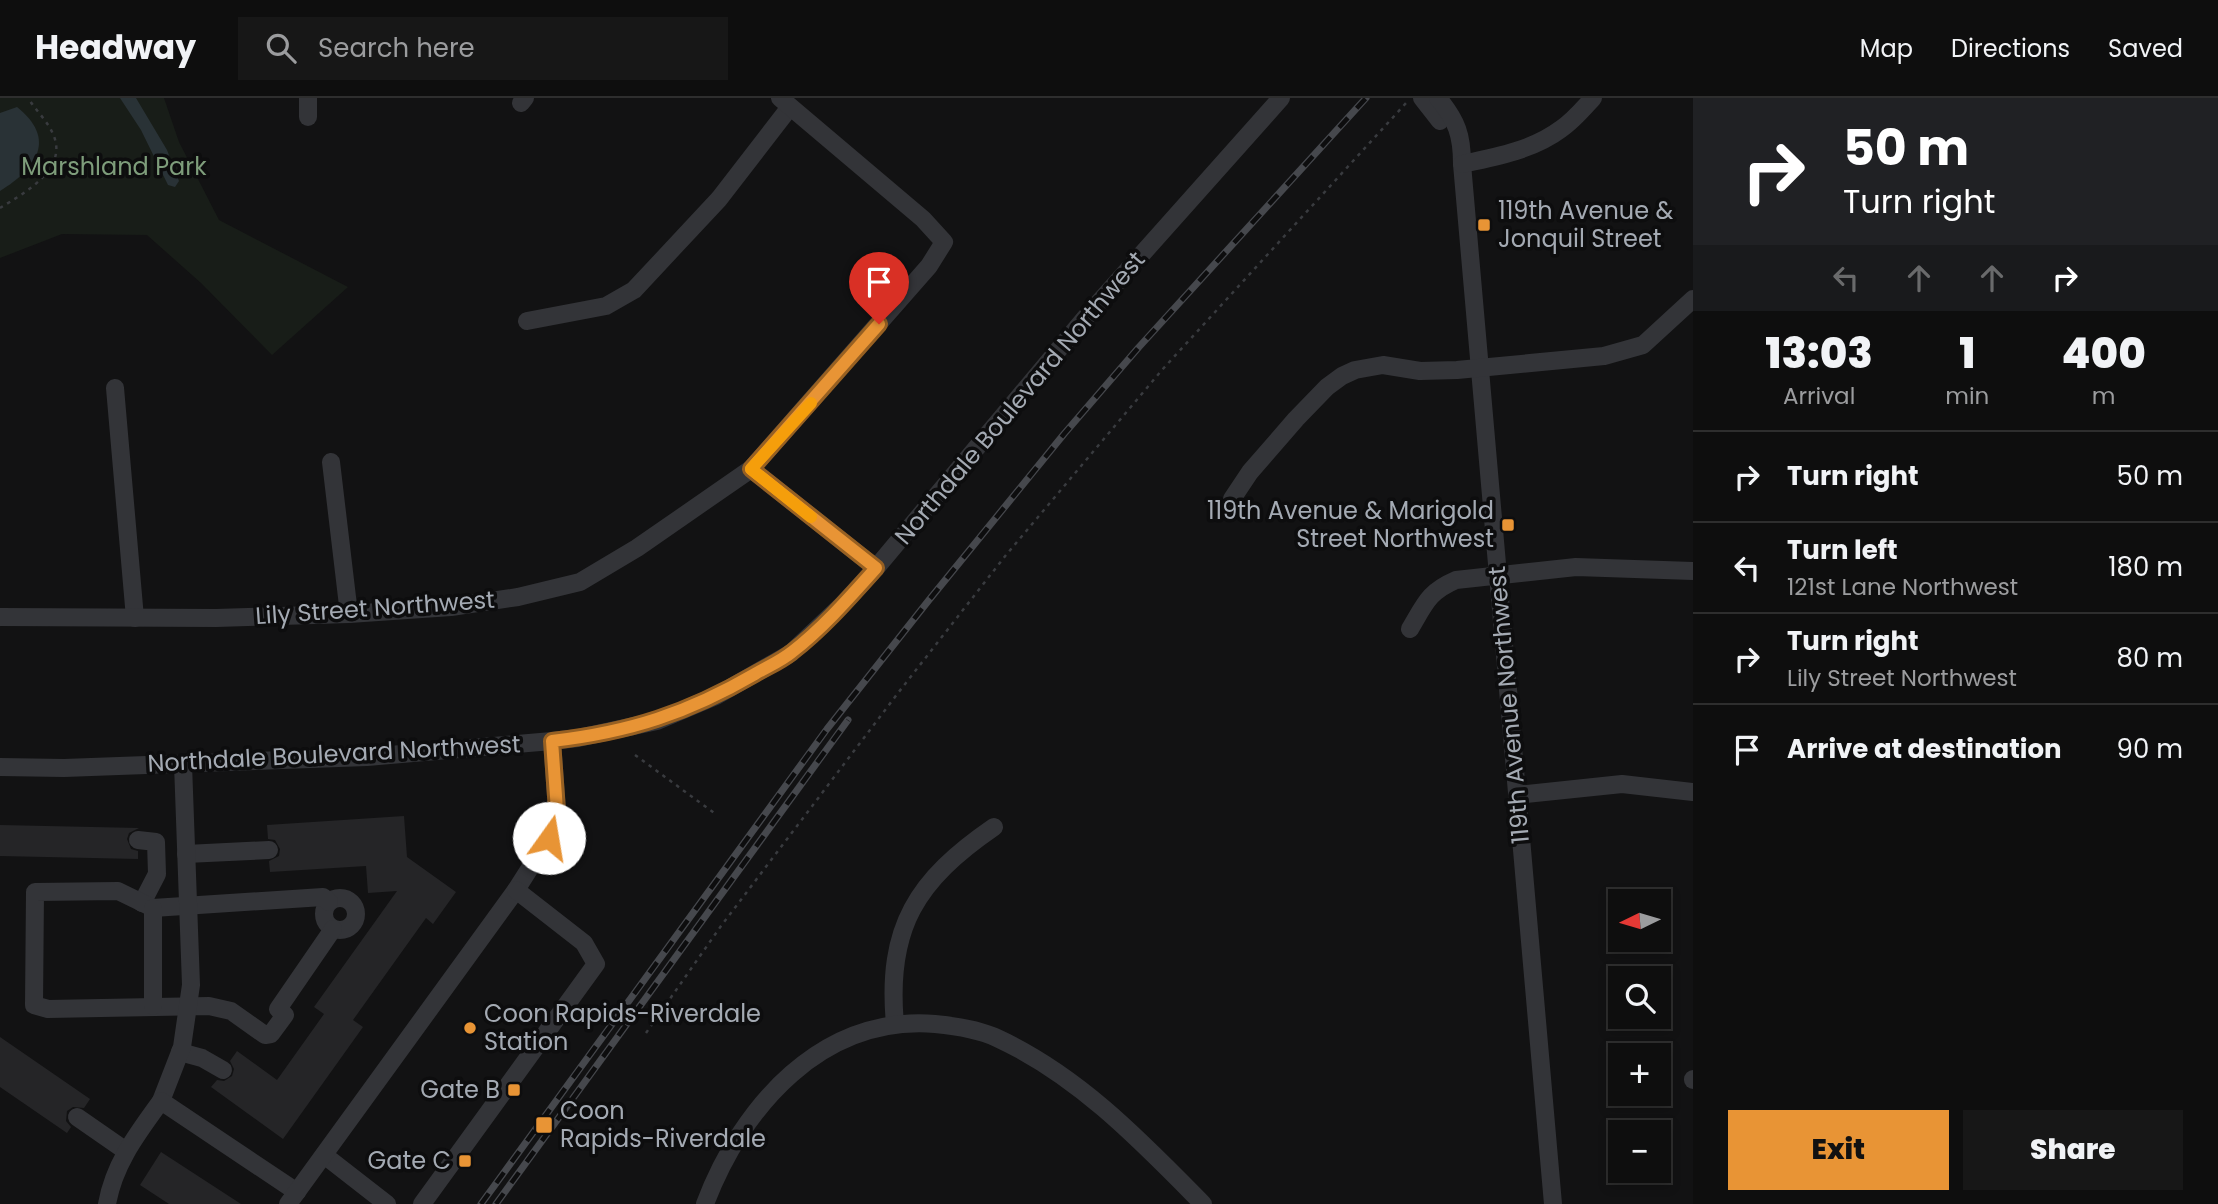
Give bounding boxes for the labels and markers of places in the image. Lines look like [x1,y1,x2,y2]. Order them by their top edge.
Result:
place label: 119th Avenue & Jonquil Street [1498,194,1674,255]
marker: 119th Avenue & Jonquil Street [1476,217,1492,233]
pin [849,252,909,324]
place label: 119th Avenue & Marigold Street Northwest [1207,494,1494,555]
marker: 119th Avenue & Marigold Street Northwest [1500,517,1516,533]
place label: Coon Rapids-Riverdale Station [484,997,761,1058]
marker: Coon Rapids-Riverdale Station [462,1020,478,1036]
place label: Gate B [420,1073,500,1106]
marker: Gate B [506,1082,522,1098]
place label: Coon Rapids-Riverdale [560,1094,766,1155]
marker: Coon Rapids-Riverdale [534,1115,554,1135]
place label: Gate C [368,1144,451,1177]
marker: Gate C [457,1153,473,1169]

